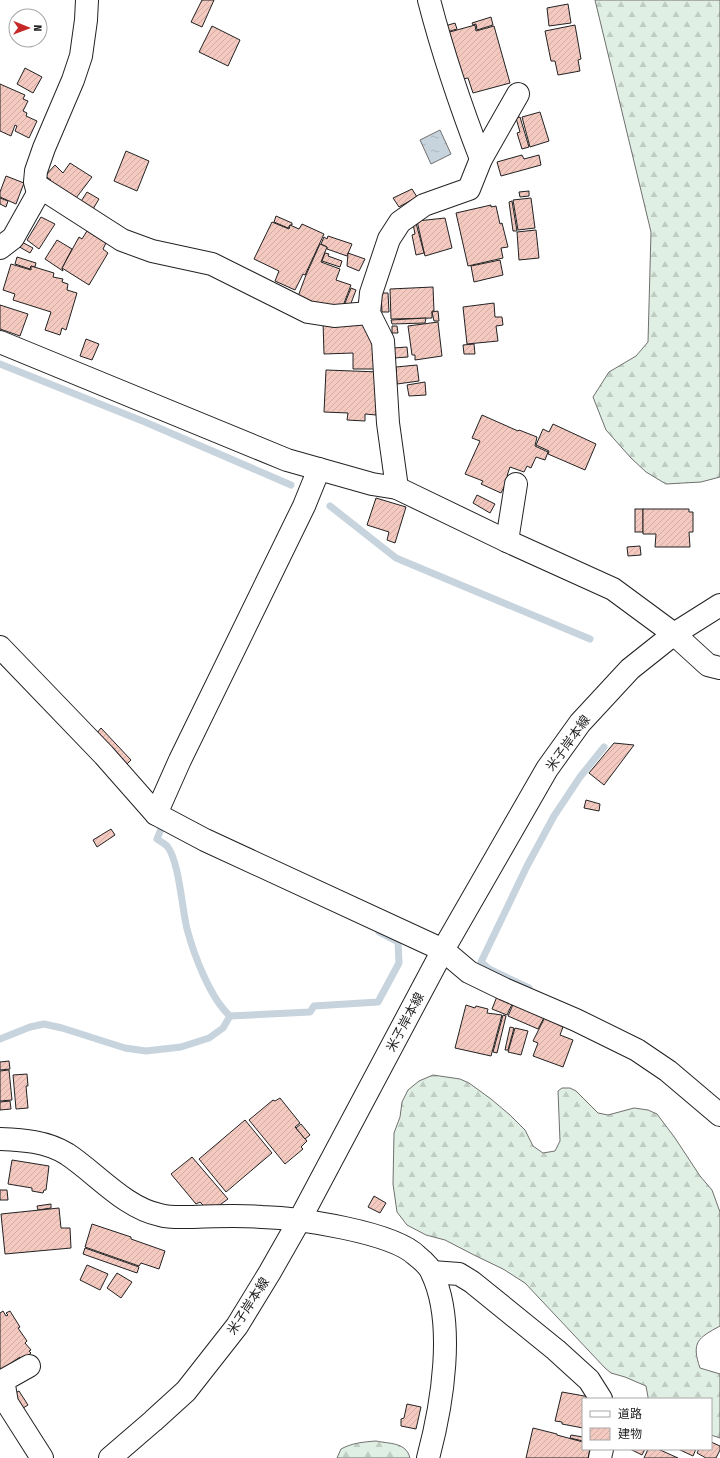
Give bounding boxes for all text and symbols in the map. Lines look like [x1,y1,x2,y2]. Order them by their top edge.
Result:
north arrow [8,8,48,48]
text: N [31,25,44,32]
street label: 米子岸本線 [543,712,593,774]
street label: 米子岸本線 [383,990,427,1054]
street label: 米子岸本線 [224,1275,272,1337]
legend [582,1398,712,1450]
text: 道路 [618,1407,642,1421]
text: 建物 [618,1427,642,1441]

